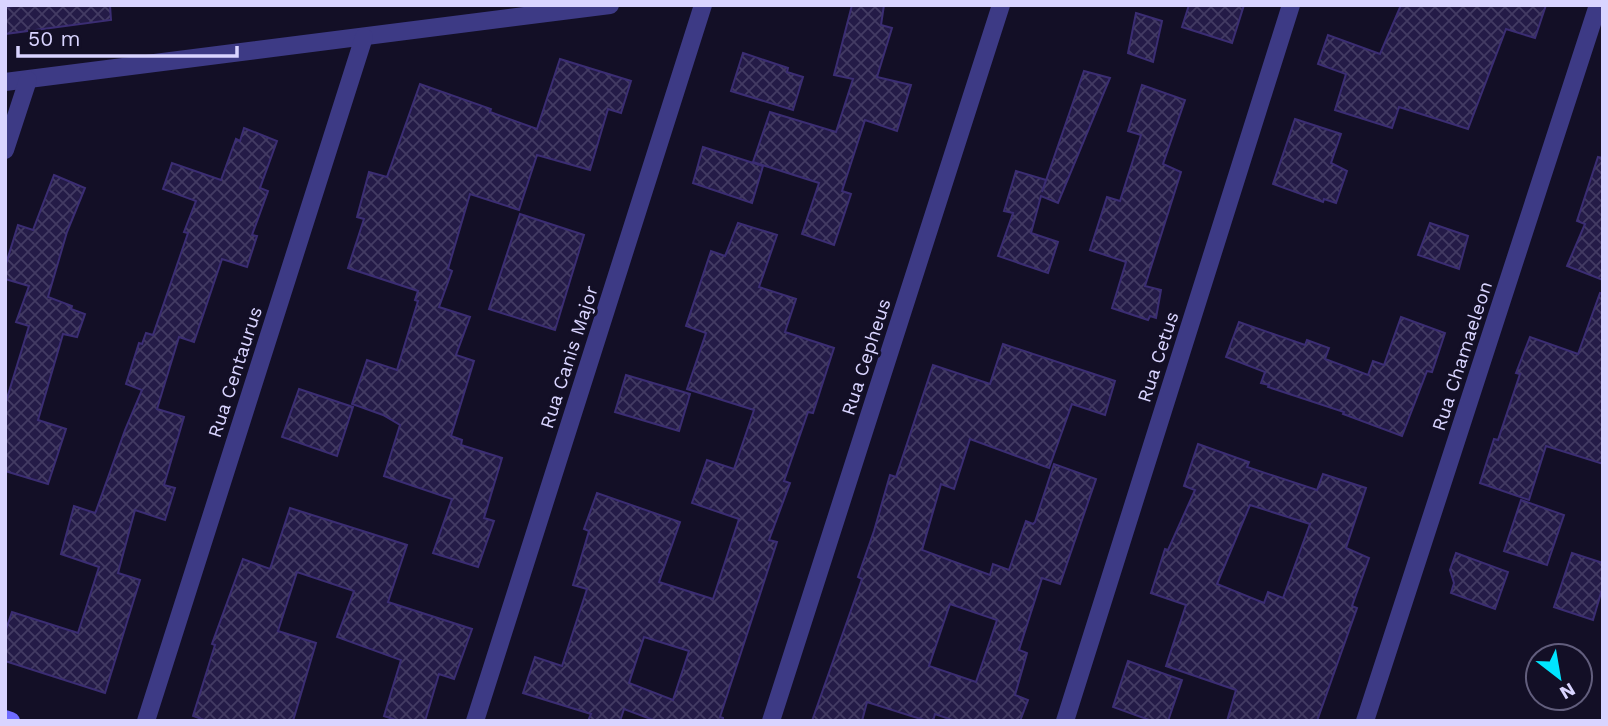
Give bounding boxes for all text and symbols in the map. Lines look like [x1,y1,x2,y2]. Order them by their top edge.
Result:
scale bar [18,14,236,58]
text: 50 m [28,26,80,51]
street label: Rua Chamaeleon [1427,278,1497,434]
street label: Rua Canis Major [535,282,603,431]
street label: Rua Cepheus [836,296,896,418]
street label: Rua Centaurus [203,304,267,440]
street label: Rua Cetus [1132,309,1184,405]
north arrow [1524,642,1594,712]
text: N [1556,678,1579,705]

